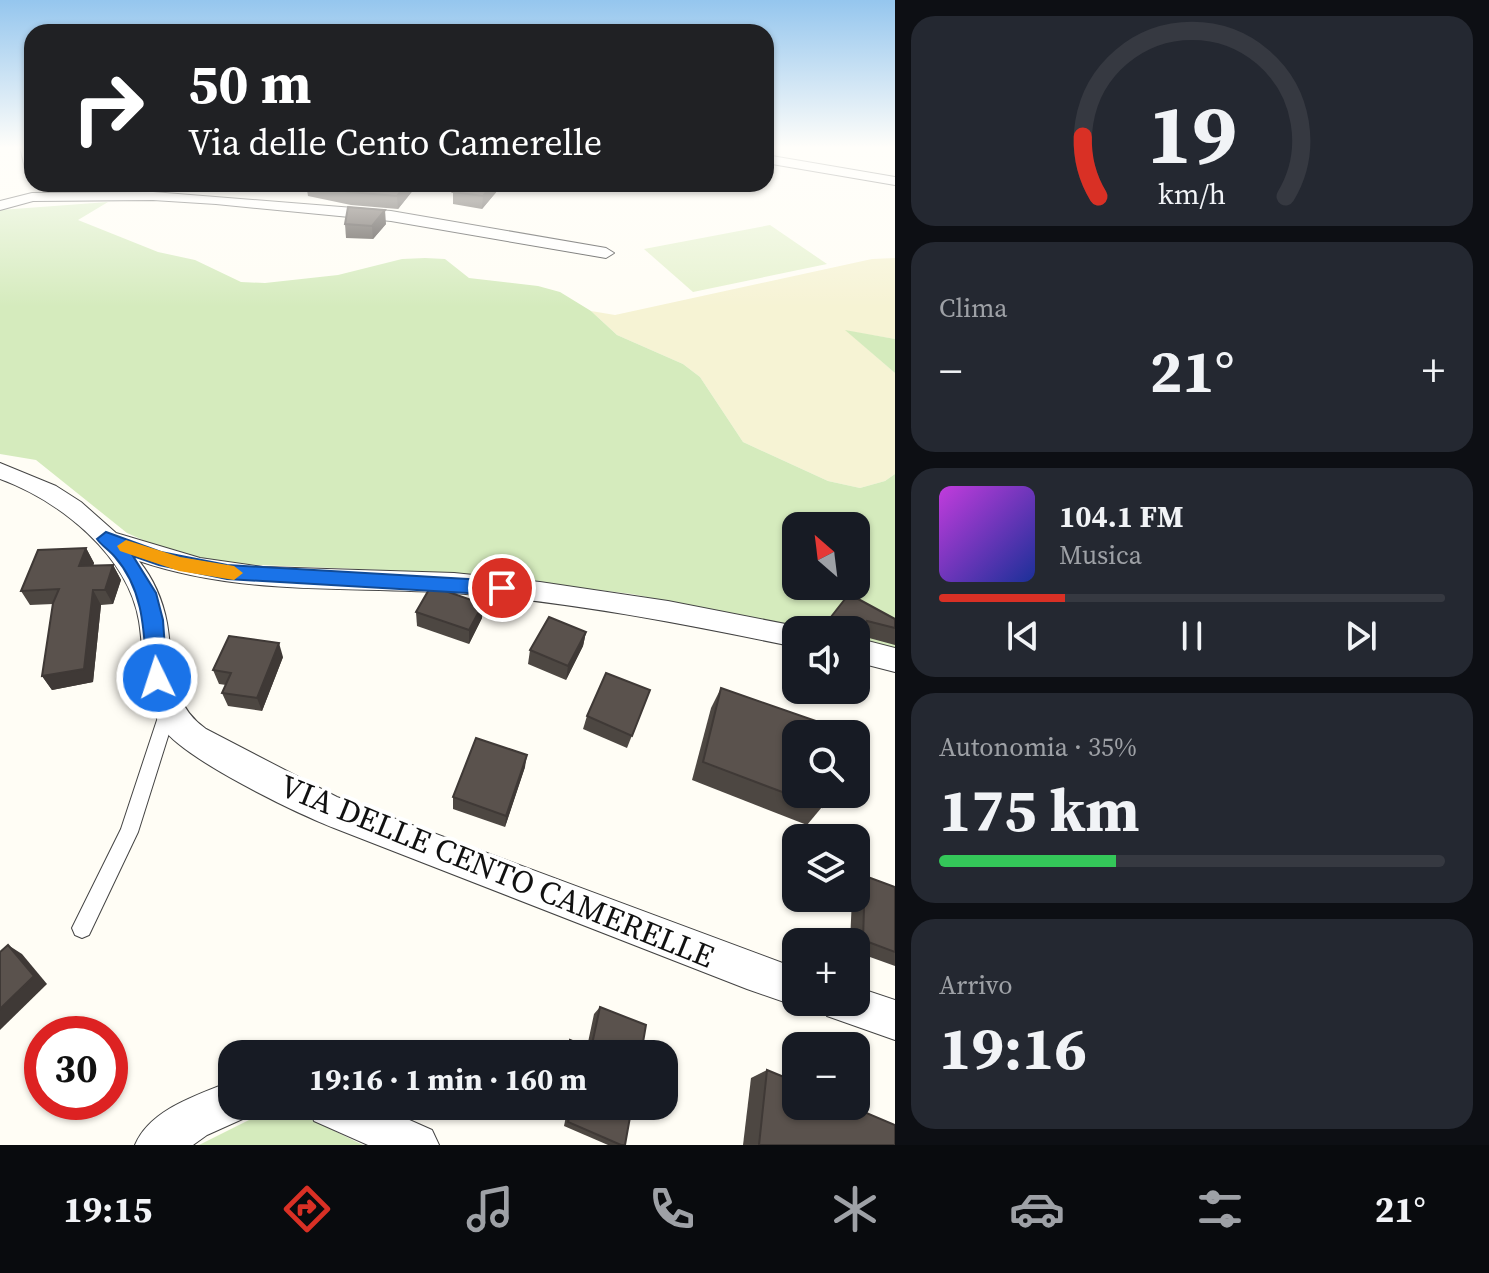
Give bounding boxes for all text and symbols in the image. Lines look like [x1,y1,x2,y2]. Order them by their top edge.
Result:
text: 50 m [188,45,311,122]
icon: right [56,56,160,160]
text: 19 [1147,76,1237,190]
text: Via delle Cento Camerelle [188,118,602,167]
text: km/h [1158,174,1226,214]
text: Clima [939,290,1008,326]
text: 21° [1150,330,1234,412]
text: − [939,340,962,401]
text: + [1422,340,1445,401]
text: 104.1 FM [1059,496,1184,537]
north arrow [782,512,870,600]
map controls [782,512,870,1120]
text: Musica [1059,537,1142,573]
pin [468,554,536,622]
icon: arrive [480,566,524,610]
icon: previous [1001,614,1045,658]
icon: pause [1170,614,1214,658]
icon: next [1339,614,1383,658]
button: sound [782,616,870,704]
position arrow [115,636,199,720]
button: search [782,720,870,808]
text: Autonomia · 35% [939,729,1137,765]
street label: VIA DELLE CENTO CAMERELLE [273,764,721,978]
text: 175 km [939,769,1140,851]
button: layers [782,824,870,912]
button: + [782,928,870,1016]
text: Arrivo [939,967,1013,1003]
text: 19:16 [939,1007,1087,1089]
speed limit sign: 30 [24,1016,128,1120]
button: − [782,1032,870,1120]
text: 19:16 · 1 min · 160 m [309,1059,587,1100]
icon: directions [279,1181,335,1237]
icon: music [462,1181,518,1237]
icon: phone [644,1181,700,1237]
icon: climate [827,1181,883,1237]
icon: car [1009,1181,1065,1237]
icon: filters [1192,1181,1248,1237]
text: 19:15 [63,1185,152,1234]
text: 21° [1375,1185,1426,1234]

